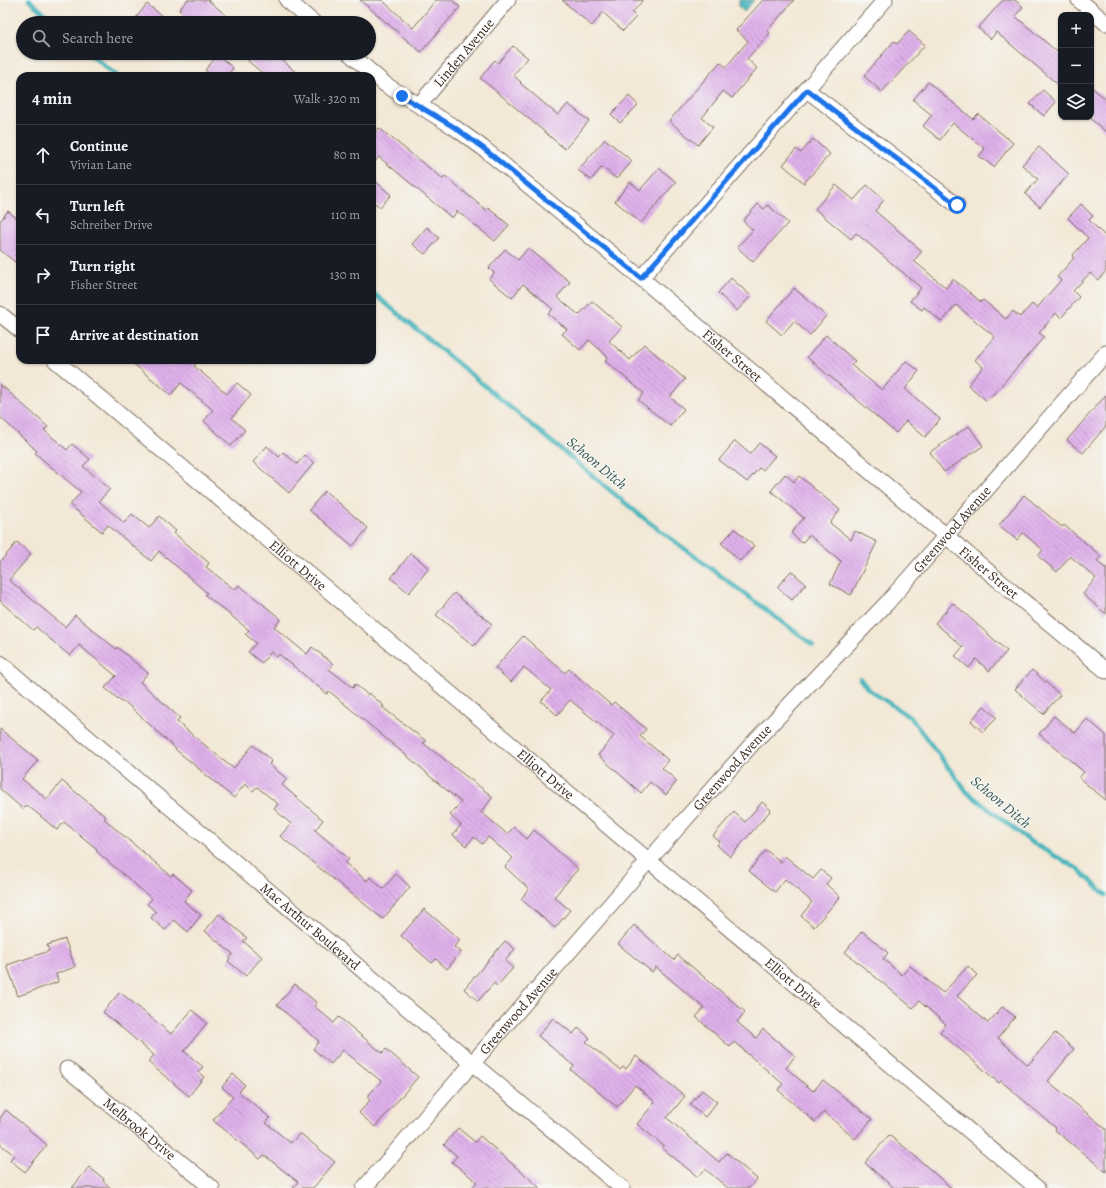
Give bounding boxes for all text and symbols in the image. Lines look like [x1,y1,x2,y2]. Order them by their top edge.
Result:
map controls [1058,12,1094,120]
button: + [1058,12,1094,48]
street label: Linden Avenue [429,14,499,91]
search box [16,16,376,60]
icon: search [30,27,52,49]
text: Search here [62,28,133,48]
button: − [1058,48,1094,84]
button: layers [1058,84,1094,120]
text: 4 min [32,87,72,110]
route end [393,87,411,105]
text: Walk · 320 m [294,90,360,107]
text: Continue [70,136,128,156]
icon: ahead [32,144,54,166]
text: 80 m [333,146,360,163]
text: Vivian Lane [70,156,132,173]
text: Turn left [70,196,125,216]
route start [948,196,966,214]
icon: left [32,204,54,226]
text: 110 m [331,206,360,223]
text: Schreiber Drive [70,216,153,233]
text: Turn right [70,256,135,276]
icon: right [32,264,54,286]
text: 130 m [330,266,360,283]
text: Fisher Street [70,276,138,293]
icon: arrive [32,324,54,346]
text: Arrive at destination [70,325,199,345]
street label: Fisher Street [698,325,766,387]
water label: Schoon Ditch [563,432,631,494]
street label: Greenwood Avenue [909,482,995,577]
street label: Elliott Drive [265,536,331,595]
street label: Fisher Street [955,542,1023,604]
street label: Greenwood Avenue [688,720,776,815]
street label: Elliott Drive [513,745,578,804]
water label: Schoon Ditch [967,771,1035,833]
street label: Mac Arthur Boulevard [256,879,365,975]
street label: Elliott Drive [760,953,826,1013]
street label: Greenwood Avenue [475,963,562,1059]
street label: Melbrook Drive [99,1094,180,1165]

